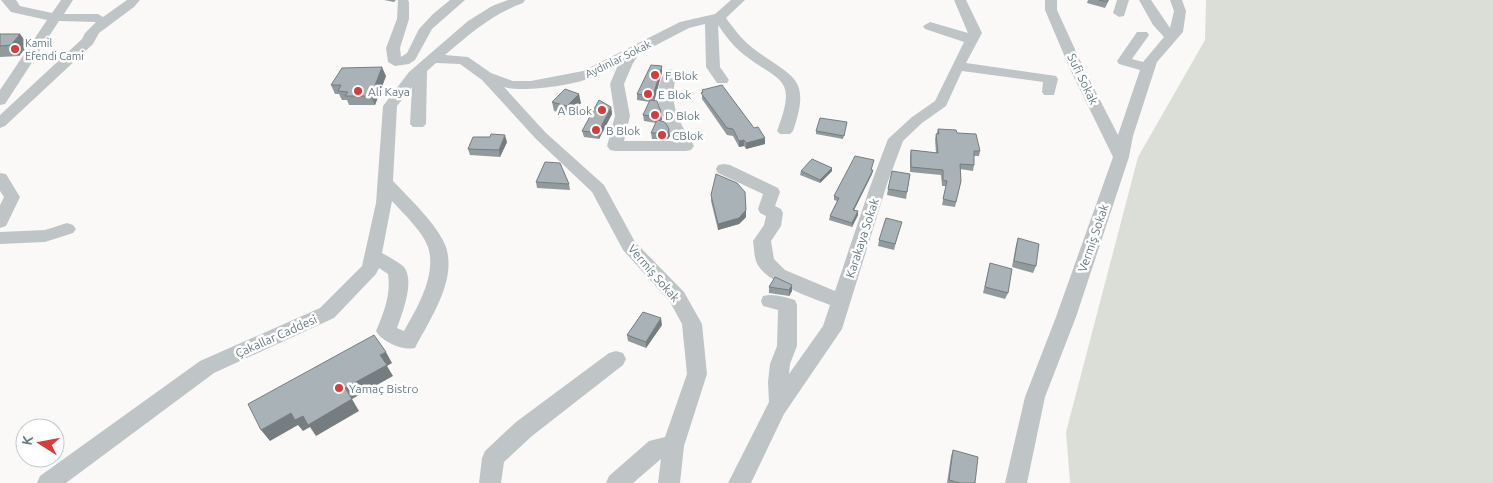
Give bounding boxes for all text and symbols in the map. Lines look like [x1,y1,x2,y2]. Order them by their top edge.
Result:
place label: Kamil Efendi Cami [25,37,84,62]
street label: Aydınlar Sokak [583,38,653,80]
marker: Kamil Efendi Cami [9,43,21,55]
street label: Sufi Sokak [1065,51,1101,107]
marker: F Blok [649,69,661,81]
place label: F Blok [665,69,698,82]
marker: Ali Kaya [352,85,364,97]
place label: Ali Kaya [368,85,410,98]
marker: E Blok [642,88,654,100]
place label: E Blok [658,88,691,101]
place label: A Blok [558,104,592,117]
marker: A Blok [596,104,608,116]
marker: D Blok [649,109,661,121]
place label: D Blok [665,109,700,122]
marker: B Blok [590,124,602,136]
place label: B Blok [606,124,640,137]
marker: CBlok [656,129,668,141]
place label: CBlok [672,129,703,142]
street label: Karakaya Sokak [843,197,881,279]
street label: Vermiş Sokak [1075,202,1111,274]
street label: Vermiş Sokak [626,242,682,304]
street label: Çakallar Caddesi [233,312,319,360]
marker: Yamaç Bistro [333,382,345,394]
place label: Yamaç Bistro [349,382,419,395]
north arrow [15,418,65,468]
text: K [18,434,36,447]

